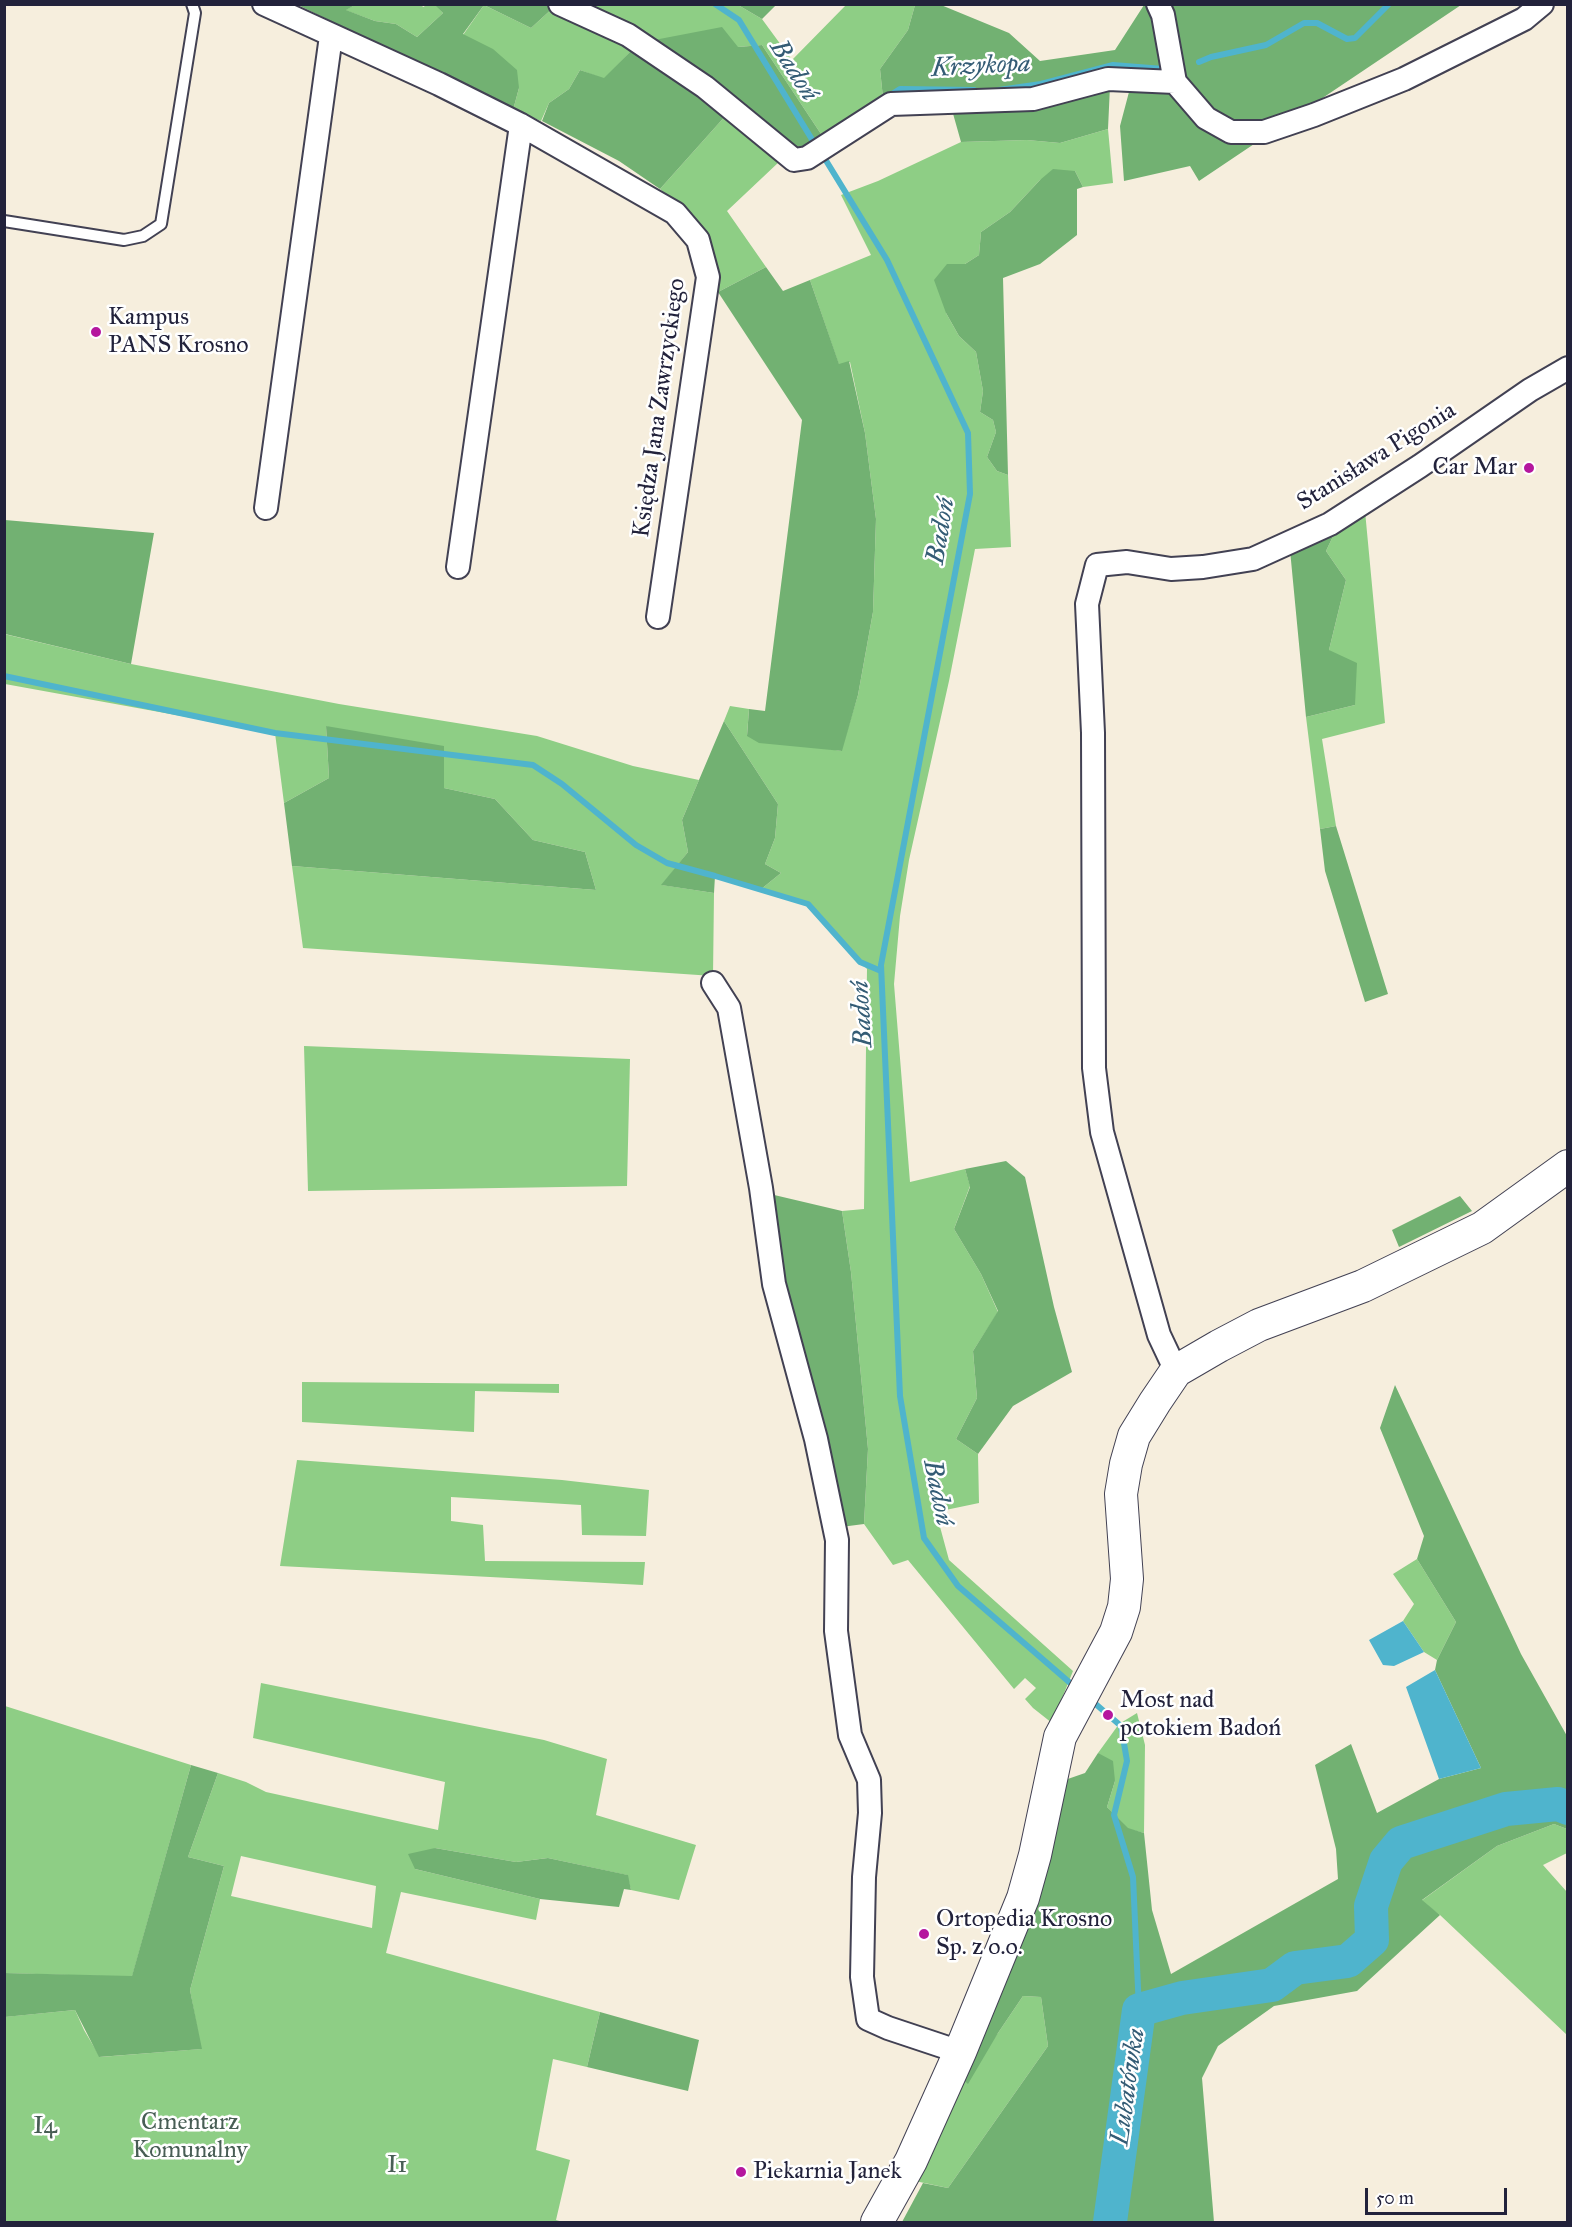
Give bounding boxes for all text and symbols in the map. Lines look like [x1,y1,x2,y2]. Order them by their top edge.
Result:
water label: Badoń [762,34,824,108]
water label: Krzykopa [931,49,1031,85]
street label: Księdza Jana Zawrzyckiego [628,277,692,539]
place label: Kampus PANS Krosno [108,304,249,360]
marker: Kampus PANS Krosno [89,325,103,339]
street label: Stanisława Pigonia [1292,397,1462,517]
place label: Car Mar [1432,454,1517,482]
marker: Car Mar [1522,461,1536,475]
water label: Badoń [921,495,963,567]
water label: Badoń [846,980,880,1048]
water label: Badoń [915,1457,959,1529]
place label: Most nad potokiem Badoń [1120,1687,1281,1743]
marker: Most nad potokiem Badoń [1101,1708,1115,1722]
place label: Ortopedia Krosno Sp. z o.o. [936,1906,1112,1962]
marker: Ortopedia Krosno Sp. z o.o. [917,1927,931,1941]
water label: Lubatówka [1105,2026,1153,2148]
park label: Cmentarz Komunalny [132,2109,248,2165]
park label: I4 [33,2113,57,2141]
park label: I1 [387,2152,407,2180]
place label: Piekarnia Janek [753,2158,902,2186]
marker: Piekarnia Janek [734,2165,748,2179]
scale bar [1368,2176,1510,2214]
text: 50 m [1376,2187,1414,2209]

